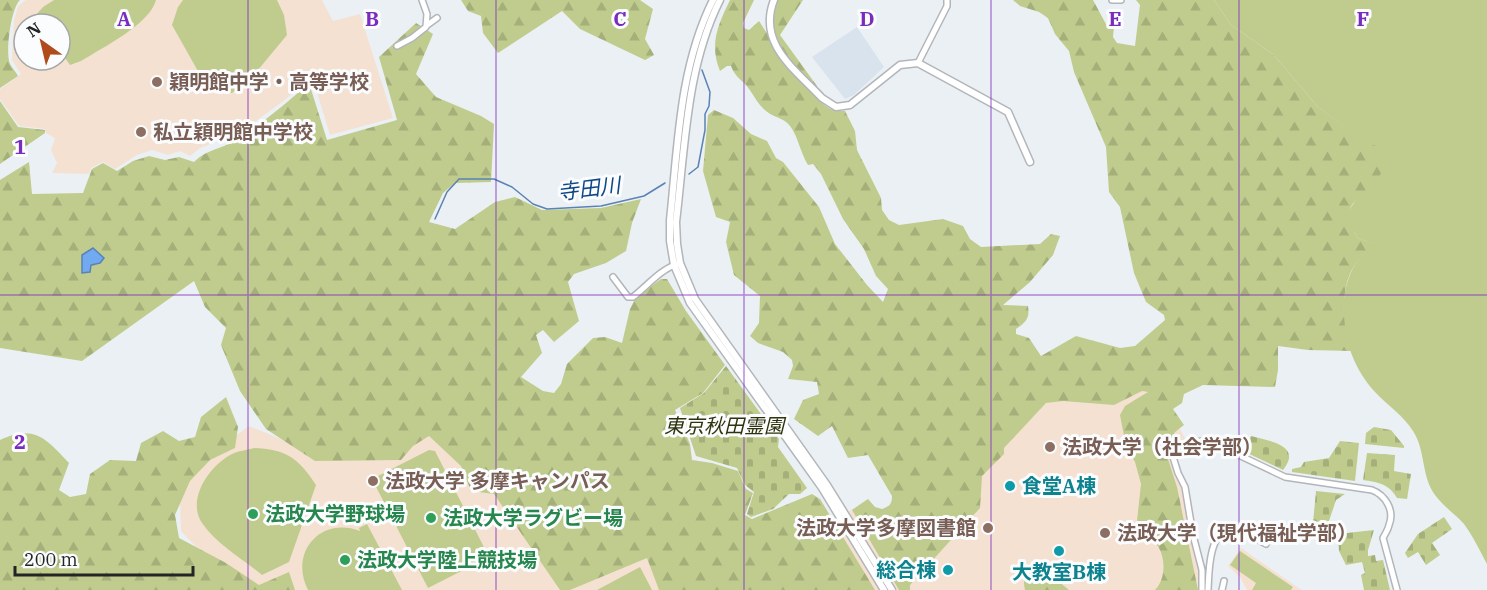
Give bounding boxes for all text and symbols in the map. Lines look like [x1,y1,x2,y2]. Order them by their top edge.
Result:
text: A [117,5,131,32]
text: B [365,5,379,32]
text: C [613,5,627,32]
text: D [859,5,875,32]
text: E [1108,5,1122,32]
text: F [1357,5,1369,32]
north arrow [12,12,72,72]
text: N [23,18,44,41]
place label: 穎明館中学・高等学校 [169,68,369,95]
marker: 穎明館中学・高等学校 [150,75,164,89]
place label: 私立穎明館中学校 [153,118,313,145]
marker: 私立穎明館中学校 [134,125,148,139]
text: 1 [14,133,26,160]
water label: 寺田川 [556,170,624,206]
park label: 東京秋田霊園 [664,412,787,439]
text: 2 [14,428,26,455]
place label: 法政大学（社会学部） [1062,433,1262,460]
marker: 法政大学（社会学部） [1043,440,1057,454]
place label: 法政大学 多摩キャンパス [385,467,610,494]
place label: 食堂A棟 [1022,472,1096,499]
marker: 法政大学 多摩キャンパス [366,474,380,488]
marker: 食堂A棟 [1003,479,1017,493]
place label: 法政大学野球場 [265,500,405,527]
place label: 法政大学ラグビー場 [443,504,623,531]
marker: 法政大学野球場 [246,507,260,521]
marker: 法政大学ラグビー場 [424,511,438,525]
place label: 法政大学多摩図書館 [796,514,976,541]
place label: 法政大学（現代福祉学部） [1117,519,1357,546]
marker: 法政大学多摩図書館 [981,521,995,535]
marker: 法政大学（現代福祉学部） [1098,526,1112,540]
scale bar [15,539,194,577]
marker: 大教室B棟 [1052,544,1066,558]
place label: 法政大学陸上競技場 [357,546,537,573]
text: 200 m [24,548,78,571]
marker: 法政大学陸上競技場 [338,553,352,567]
place label: 総合棟 [876,556,936,583]
place label: 大教室B棟 [1012,558,1106,585]
marker: 総合棟 [941,563,955,577]

